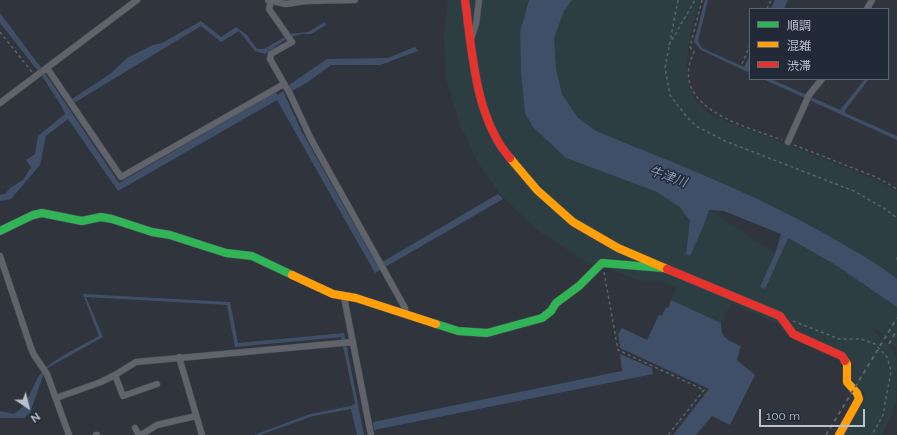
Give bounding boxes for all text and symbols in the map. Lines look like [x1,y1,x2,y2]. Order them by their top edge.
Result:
legend [749,8,889,80]
text: 順調 [787,19,811,33]
text: 混雑 [787,39,811,53]
text: 渋滞 [787,59,811,73]
water label: 牛津川 [647,163,689,191]
north arrow [8,387,48,427]
scale bar [761,401,867,427]
text: 100 m [766,409,800,423]
text: N [28,410,42,425]

